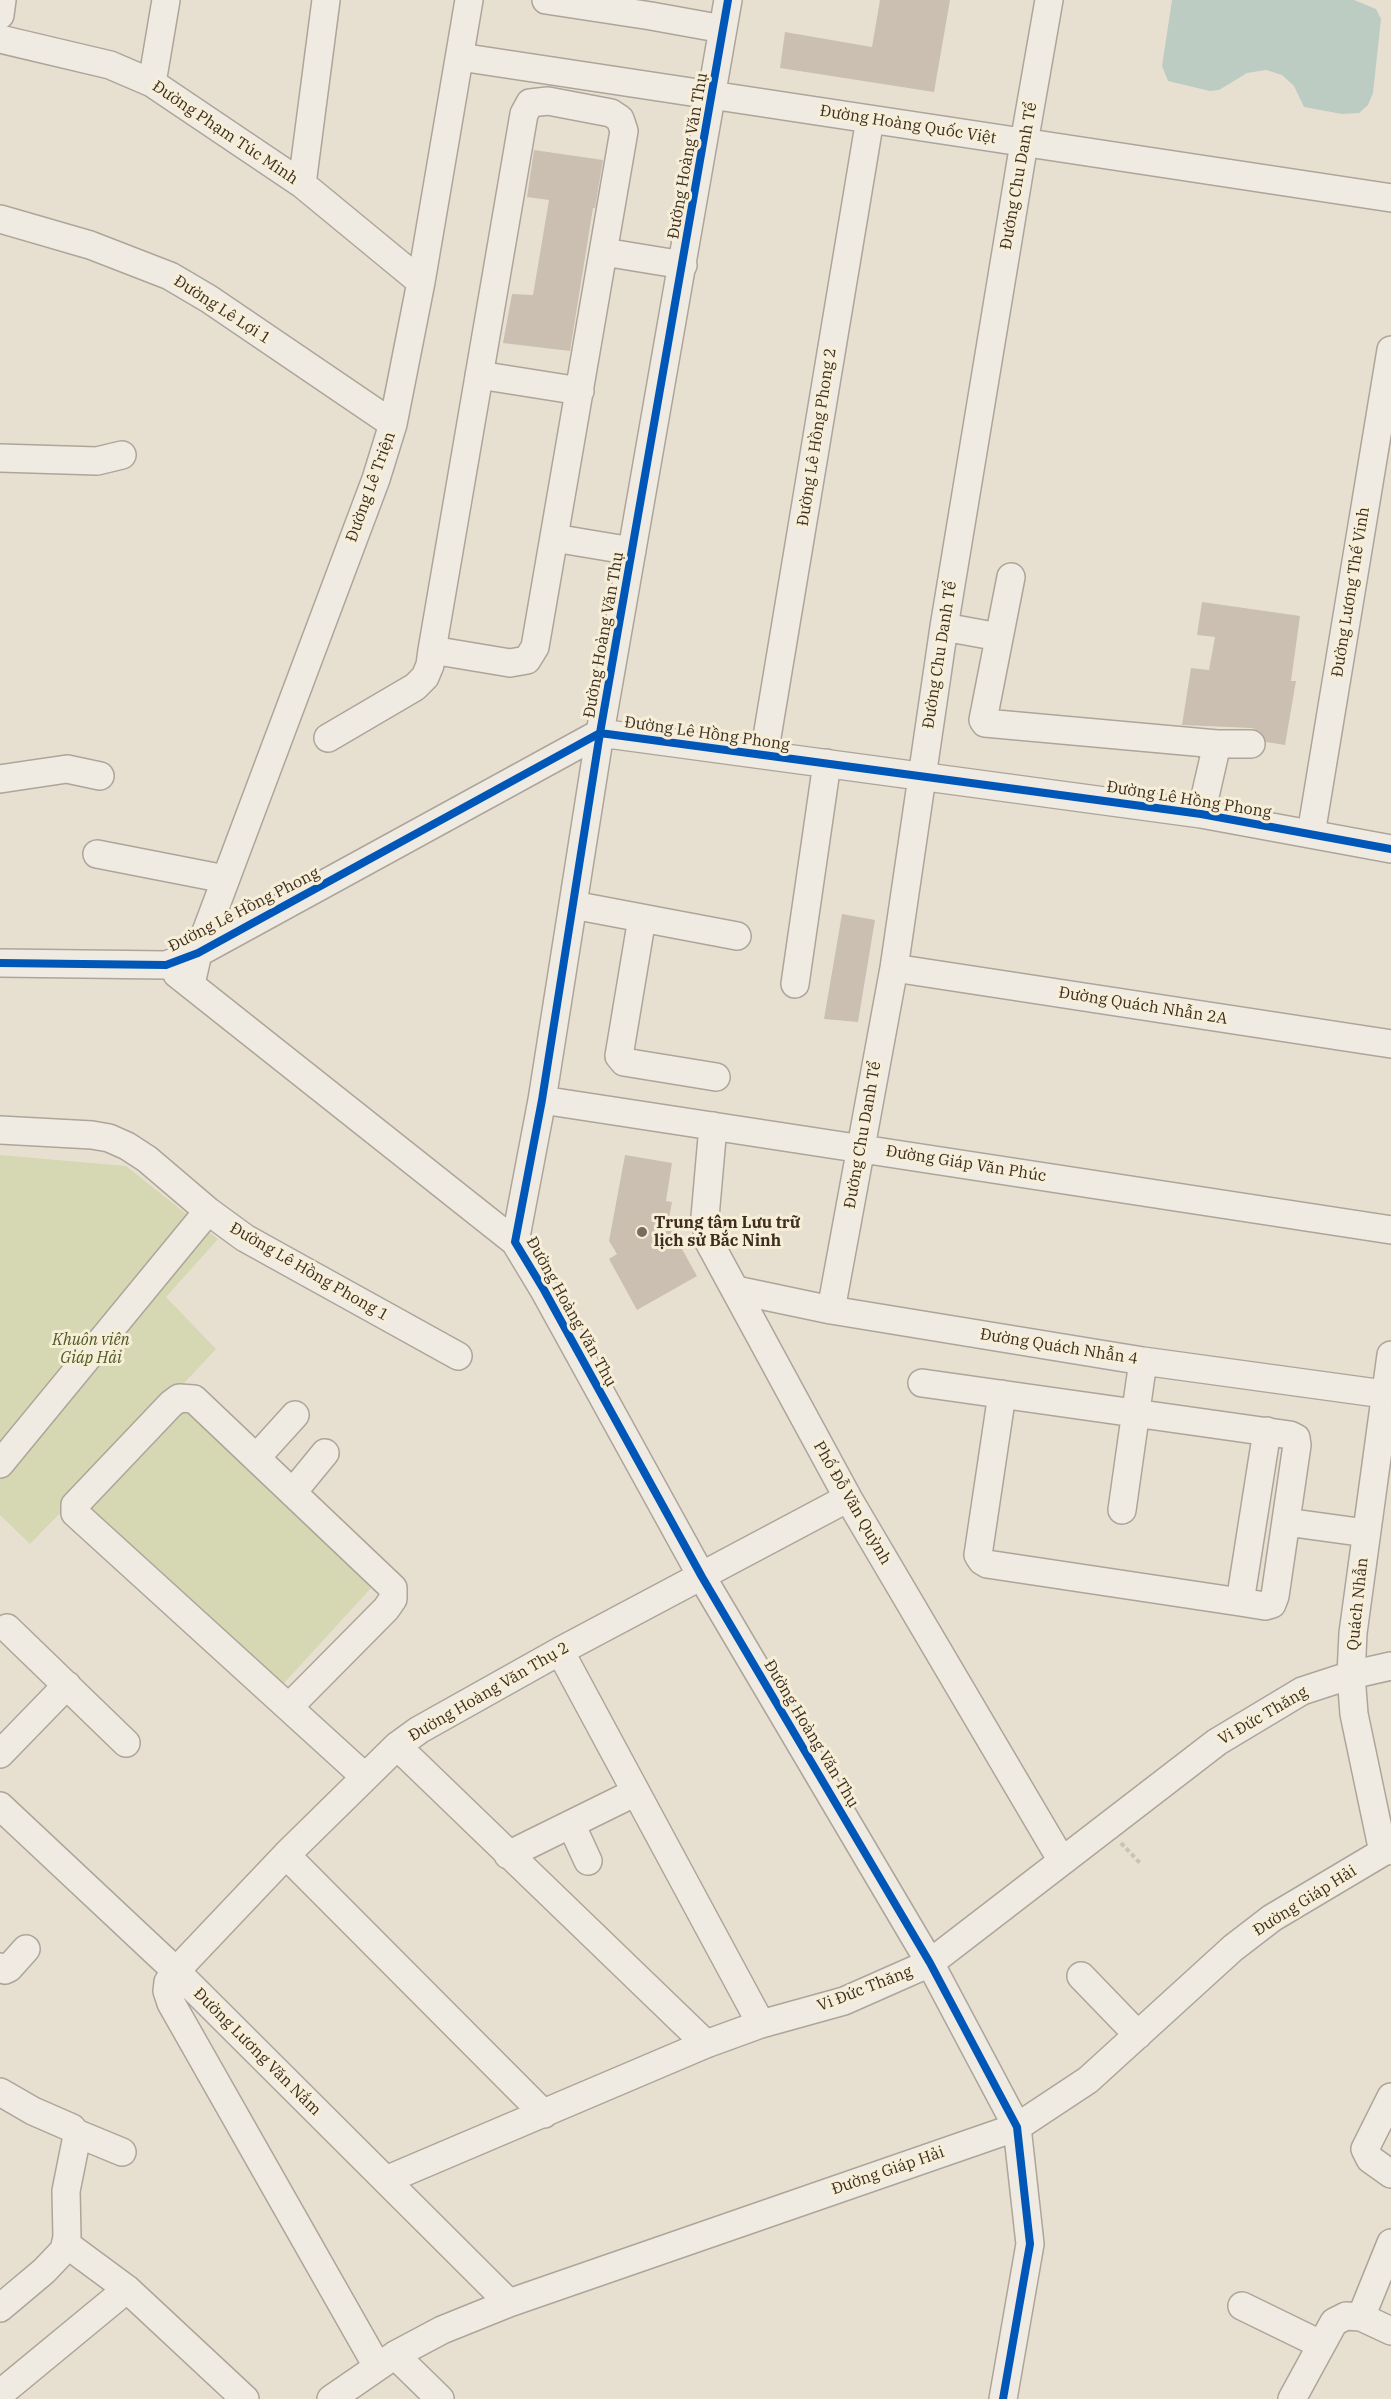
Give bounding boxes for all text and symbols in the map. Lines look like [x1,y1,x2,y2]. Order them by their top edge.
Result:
street label: Đường Hoàng Văn Thụ [664,71,712,241]
street label: Đường Phạm Túc Minh [148,77,302,189]
street label: Đường Chu Danh Tể [997,101,1041,251]
street label: Đường Hoàng Quốc Việt [819,102,997,148]
street label: Đường Lê Lợi 1 [170,272,274,348]
street label: Đường Lê Hồng Phong 2 [793,347,841,527]
street label: Đường Lê Triện [342,429,400,545]
street label: Đường Lương Thế Vinh [1328,506,1374,678]
street label: Đường Hoàng Văn Thụ [580,550,628,720]
street label: Đường Chu Danh Tể [919,580,961,730]
street label: Đường Lê Hồng Phong [623,713,791,755]
street label: Đường Lê Hồng Phong [1105,777,1273,823]
street label: Đường Lê Hồng Phong [165,864,323,956]
street label: Đường Quách Nhẫn 2A [1057,983,1229,1029]
street label: Đường Chu Danh Tể [841,1060,885,1210]
street label: Đường Giáp Văn Phúc [884,1142,1048,1186]
place label: Trung tâm Lưu trữ lịch sử Bắc Ninh [654,1213,800,1251]
street label: Đường Lê Hồng Phong 1 [226,1219,392,1325]
marker: Trung tâm Lưu trữ lịch sử Bắc Ninh [635,1225,649,1239]
street label: Đường Hoàng Văn Thụ [522,1234,620,1390]
street label: Đường Quách Nhẫn 4 [979,1325,1139,1369]
park label: Khuôn viên Giáp Hải [52,1330,130,1368]
street label: Phố Đỗ Văn Quỳnh [809,1438,895,1568]
street label: Quách Nhẫn [1344,1557,1372,1651]
street label: Đường Hoàng Văn Thụ 2 [405,1638,573,1746]
street label: Đường Hoàng Văn Thụ [759,1657,863,1811]
street label: Vi Đức Thăng [1215,1683,1311,1749]
street label: Đường Giáp Hải [1250,1862,1360,1940]
street label: Vi Đức Thăng [815,1962,915,2016]
street label: Đường Lương Văn Nắm [189,1984,325,2120]
street label: Đường Giáp Hải [829,2143,947,2199]

